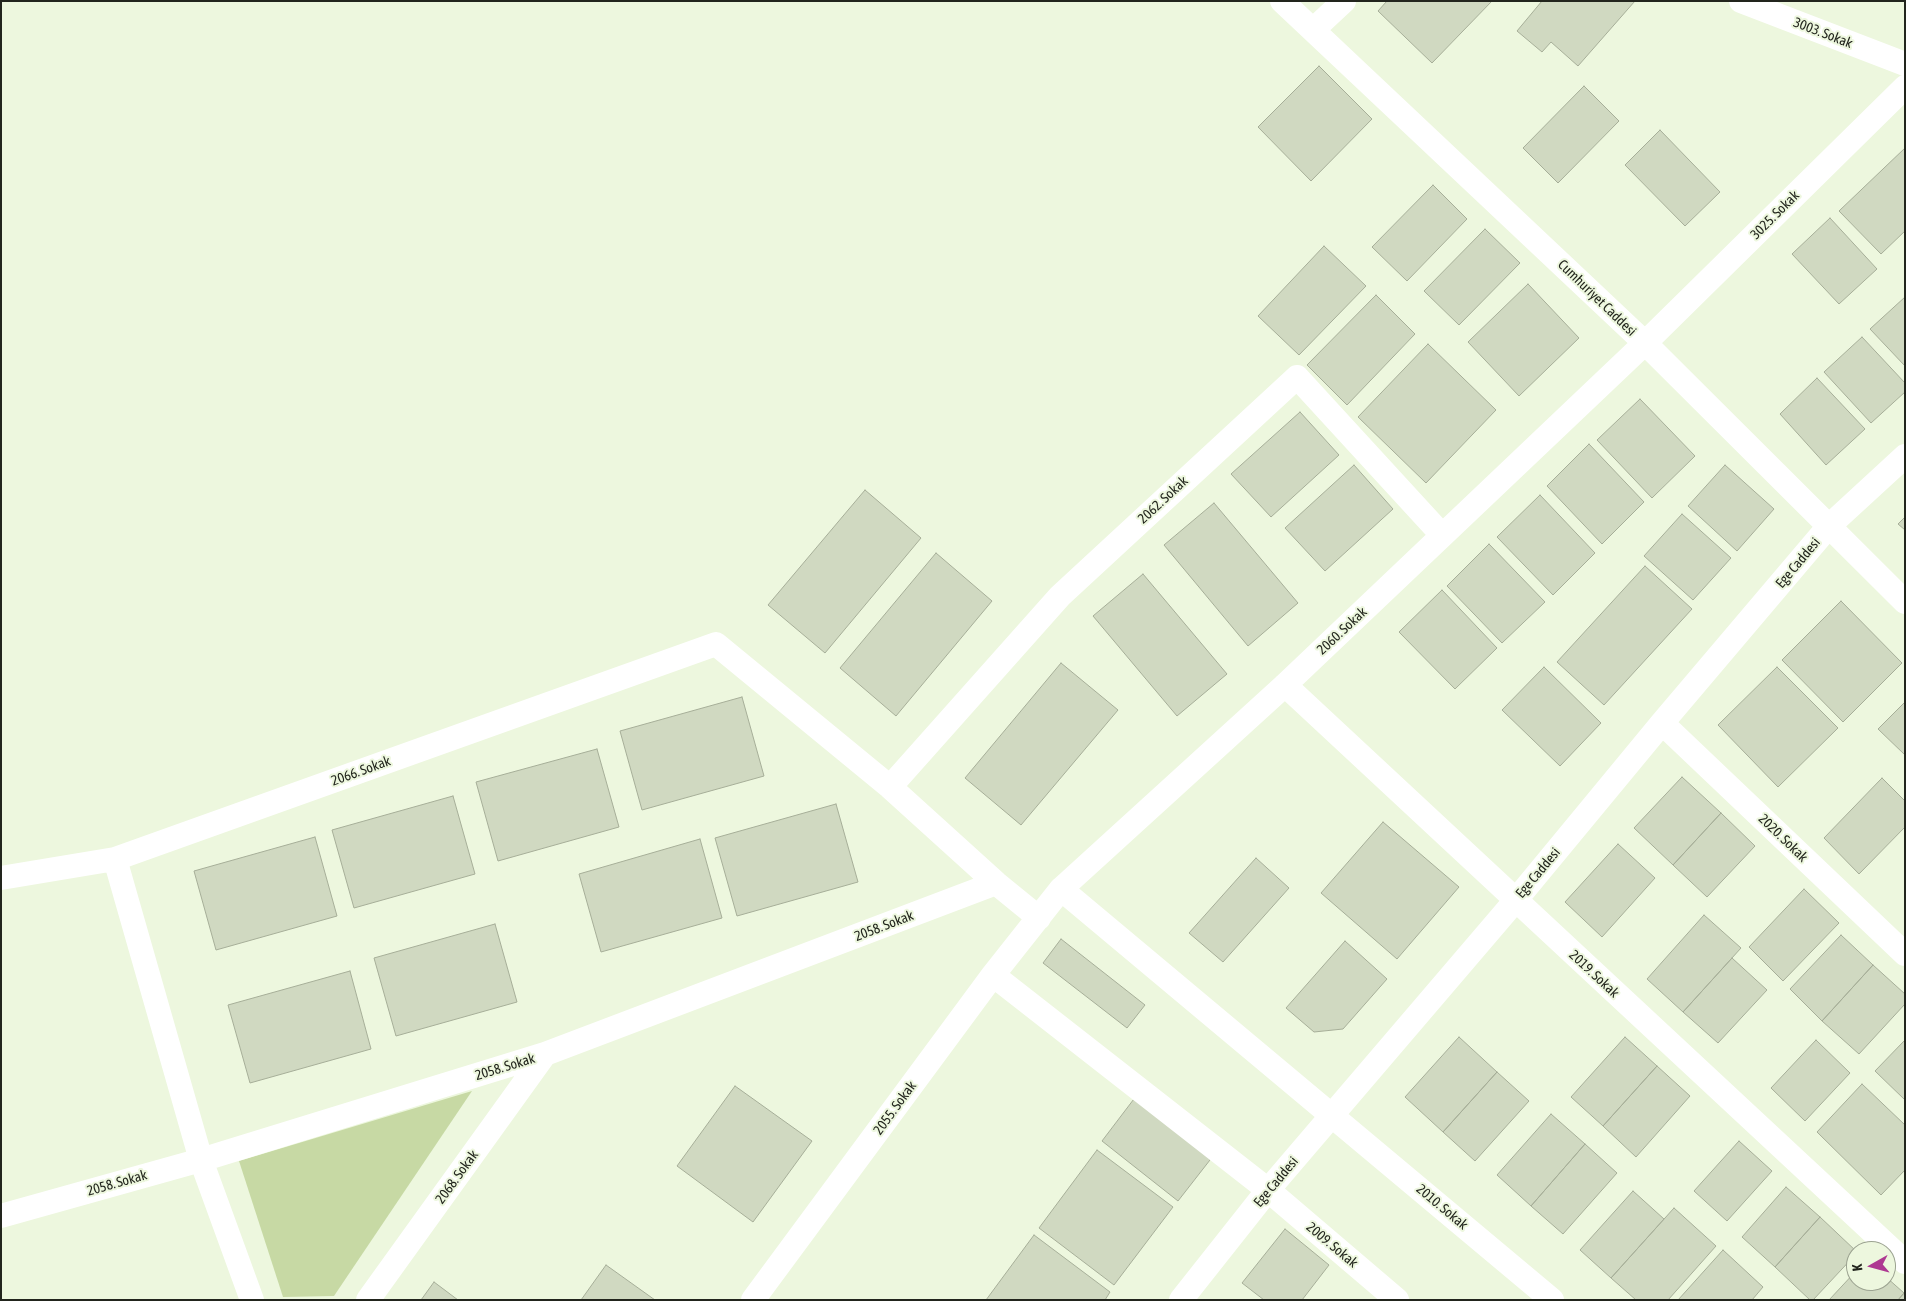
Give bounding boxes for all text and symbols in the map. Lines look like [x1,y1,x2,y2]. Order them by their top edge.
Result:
street label: 3003. Sokak [1791,14,1855,52]
street label: 3025. Sokak [1747,187,1803,243]
street label: Cumhuriyet Caddesi [1554,256,1640,340]
street label: 2062. Sokak [1135,473,1191,527]
street label: Ege Caddesi [1772,534,1824,592]
street label: 2060. Sokak [1314,604,1370,658]
street label: 2066. Sokak [329,753,393,789]
street label: 2020. Sokak [1755,810,1811,866]
street label: Ege Caddesi [1512,844,1564,902]
street label: 2058. Sokak [852,907,916,945]
street label: 2019. Sokak [1566,947,1622,1001]
street label: 2058. Sokak [473,1050,537,1084]
street label: 2055. Sokak [870,1078,920,1138]
street label: 2068. Sokak [432,1147,482,1207]
street label: Ege Caddesi [1250,1153,1302,1211]
street label: 2058. Sokak [85,1166,149,1200]
street label: 2010. Sokak [1413,1181,1471,1233]
street label: 2009. Sokak [1303,1219,1361,1271]
north arrow [1846,1241,1896,1291]
text: K [1849,1263,1865,1272]

